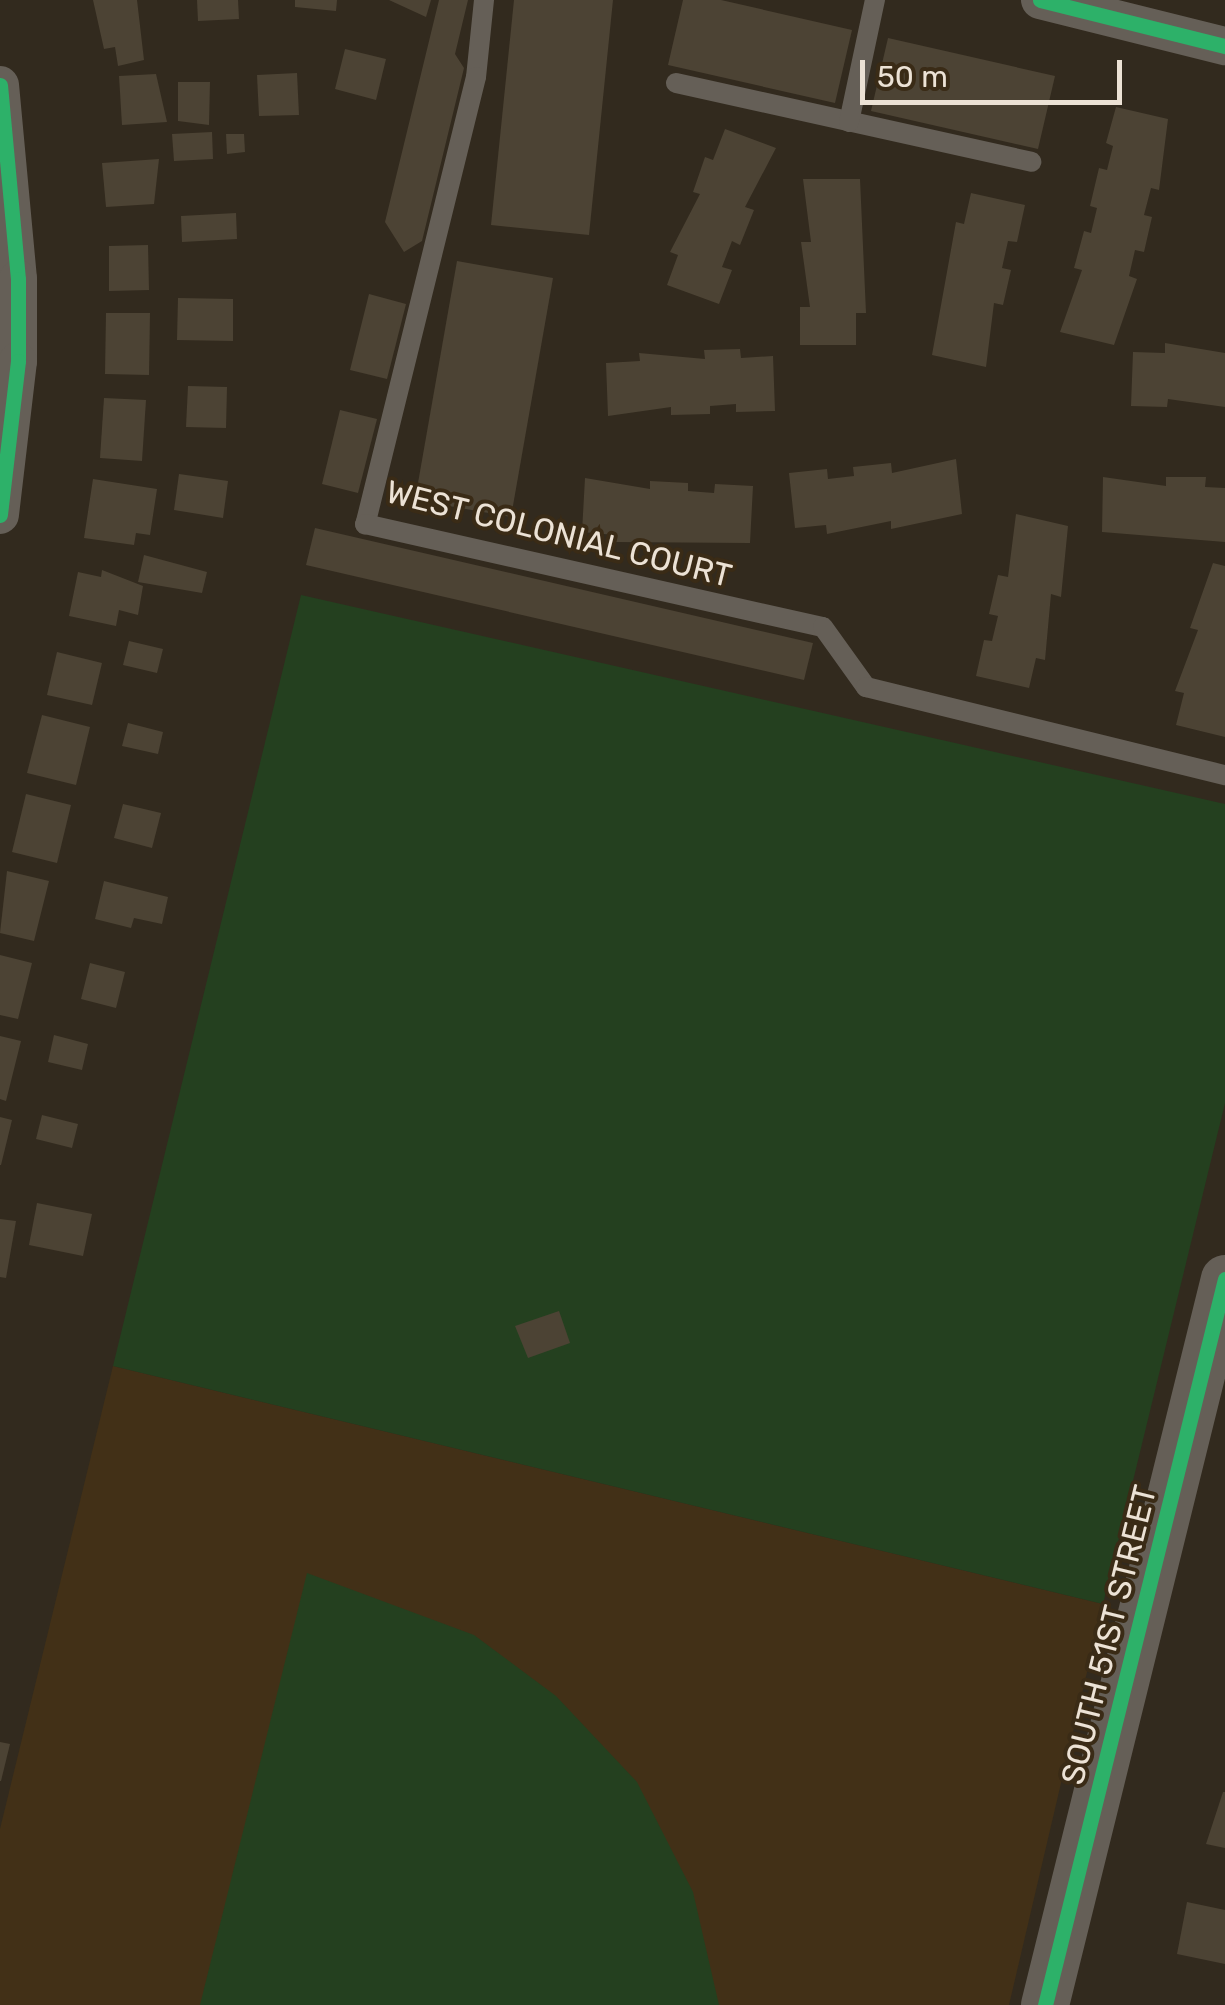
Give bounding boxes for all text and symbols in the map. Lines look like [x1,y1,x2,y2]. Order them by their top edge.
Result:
scale bar [865,40,1128,102]
text: 50 m [877,59,948,95]
street label: WEST COLONIAL COURT [382,472,736,596]
street label: SOUTH 51ST STREET [1053,1481,1165,1789]

